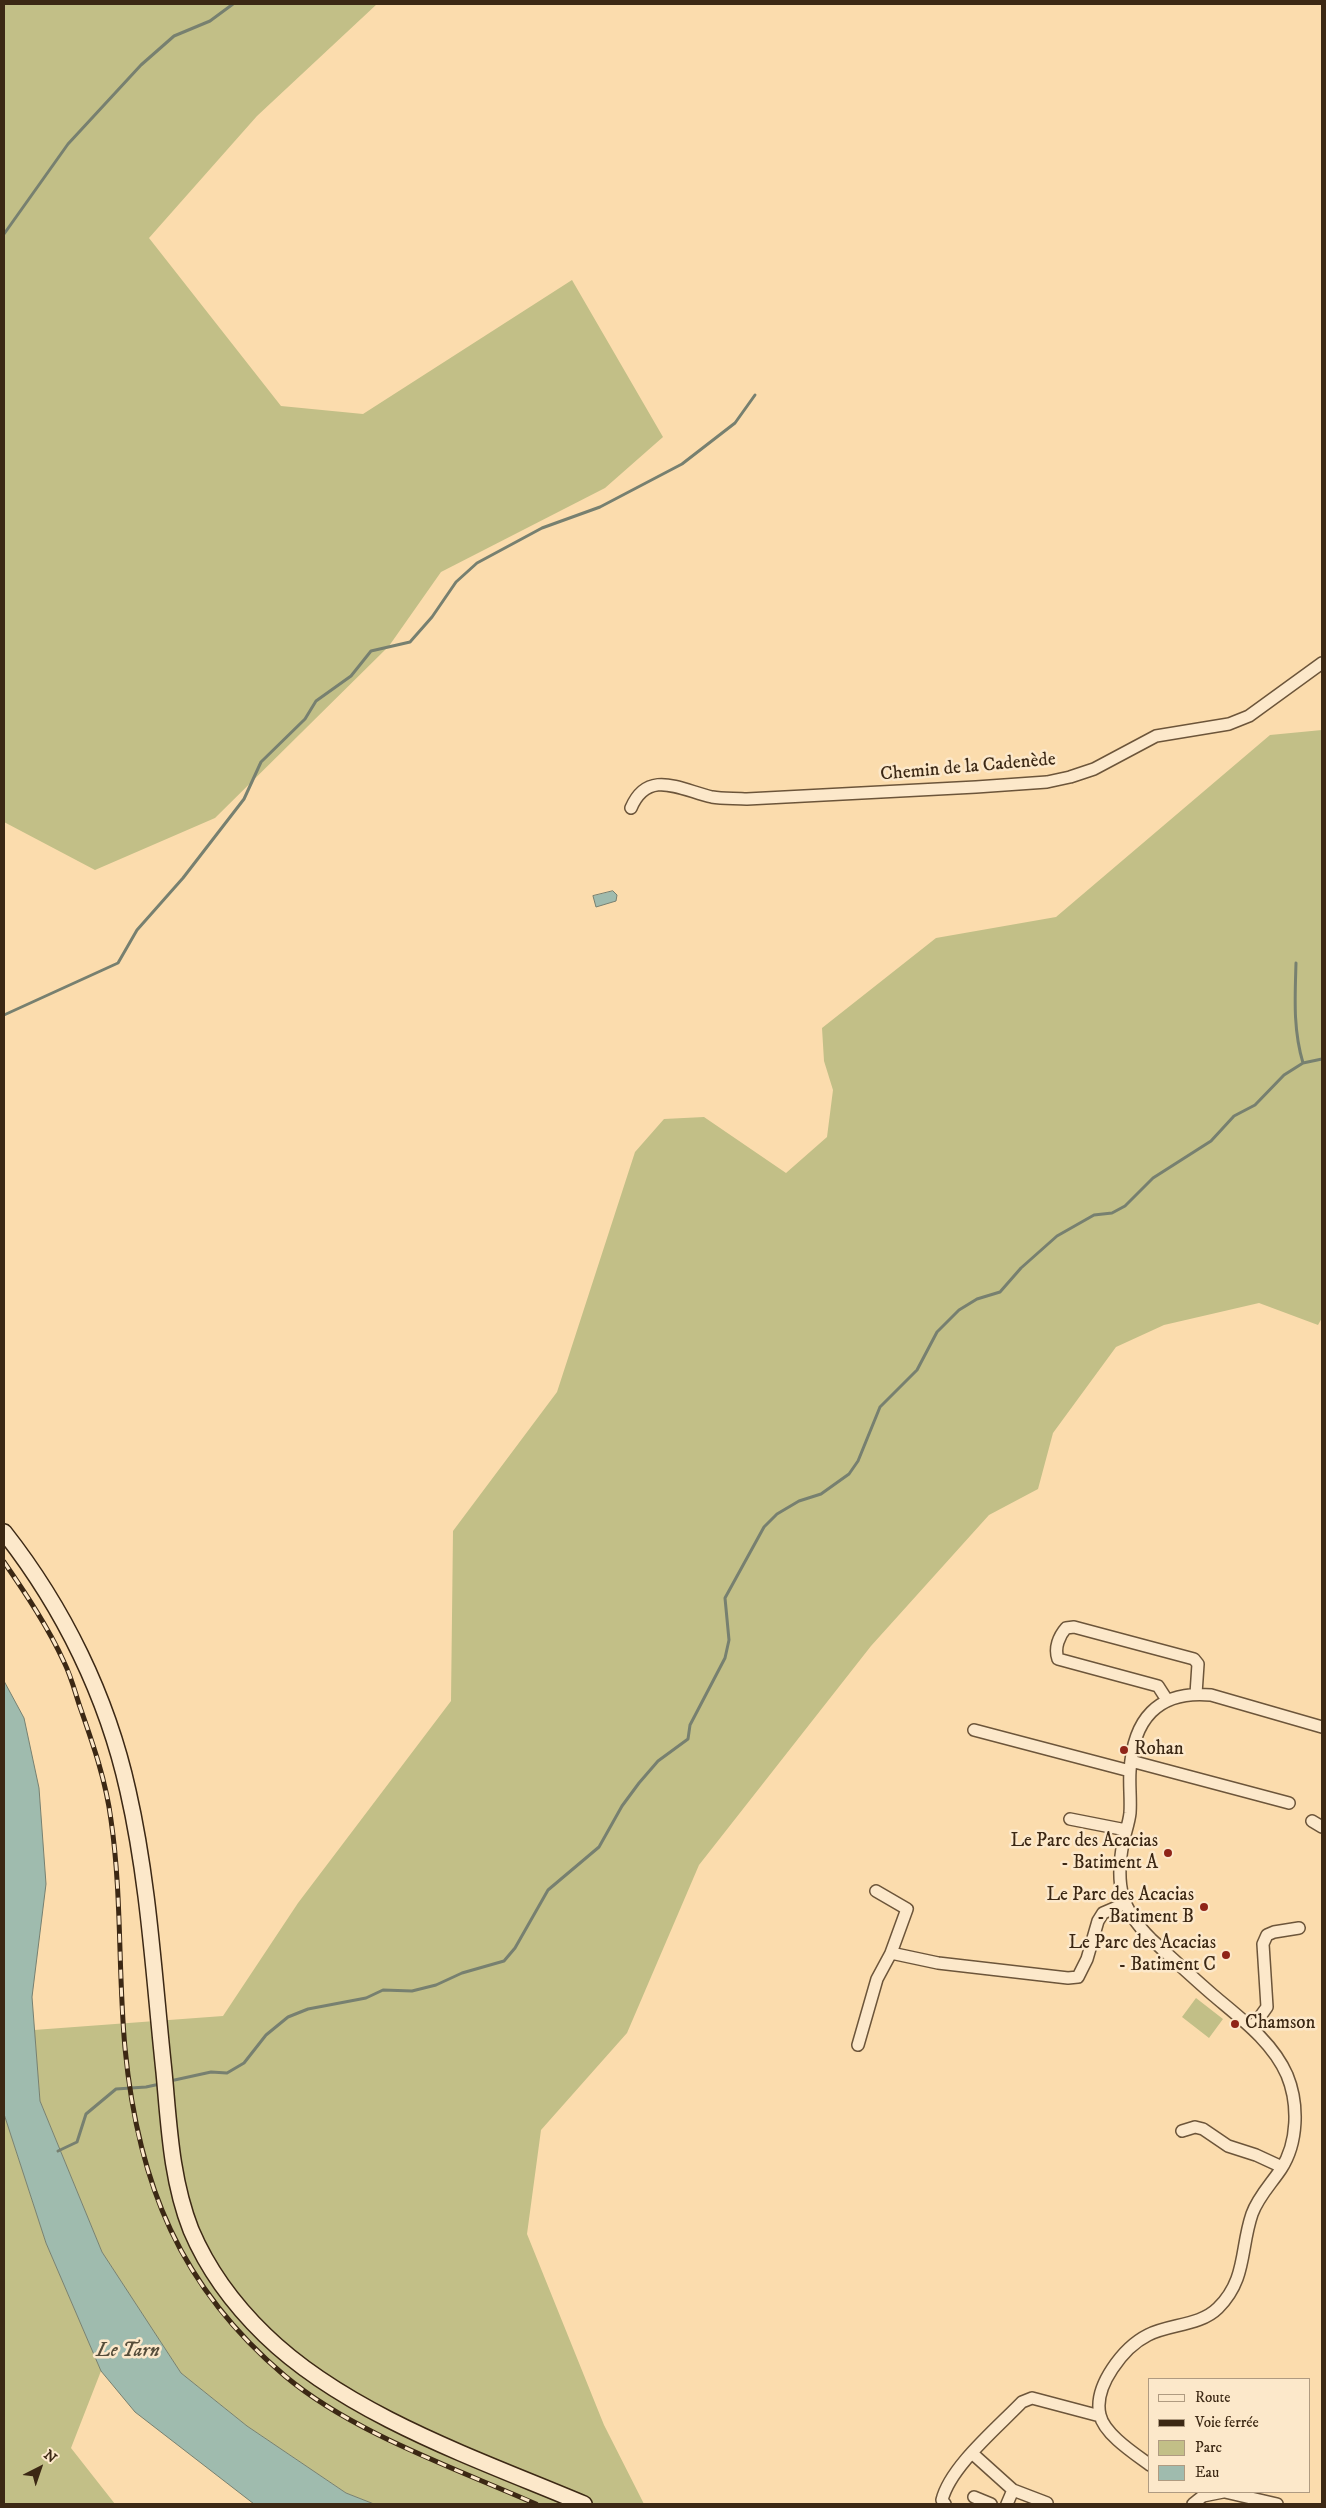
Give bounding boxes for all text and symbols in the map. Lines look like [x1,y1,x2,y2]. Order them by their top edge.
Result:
street label: Chemin de la Cadenède [879,749,1057,787]
place label: Rohan [1134,1739,1184,1761]
marker: Rohan [1118,1744,1130,1756]
place label: Le Parc des Acacias - Batiment A [1010,1831,1158,1875]
marker: Le Parc des Acacias - Batiment A [1162,1847,1174,1859]
place label: Le Parc des Acacias - Batiment B [1046,1885,1194,1929]
marker: Le Parc des Acacias - Batiment B [1198,1901,1210,1913]
place label: Le Parc des Acacias - Batiment C [1068,1933,1216,1977]
marker: Le Parc des Acacias - Batiment C [1220,1949,1232,1961]
place label: Chamson [1245,2013,1315,2035]
marker: Chamson [1229,2018,1241,2030]
water label: Le Tarn [96,2340,160,2364]
legend [1148,2378,1311,2493]
text: Route [1195,2388,1230,2407]
text: Voie ferrée [1195,2413,1259,2432]
text: Parc [1195,2438,1222,2457]
north arrow [15,2443,65,2493]
text: N [40,2446,60,2467]
text: Eau [1195,2463,1219,2482]

